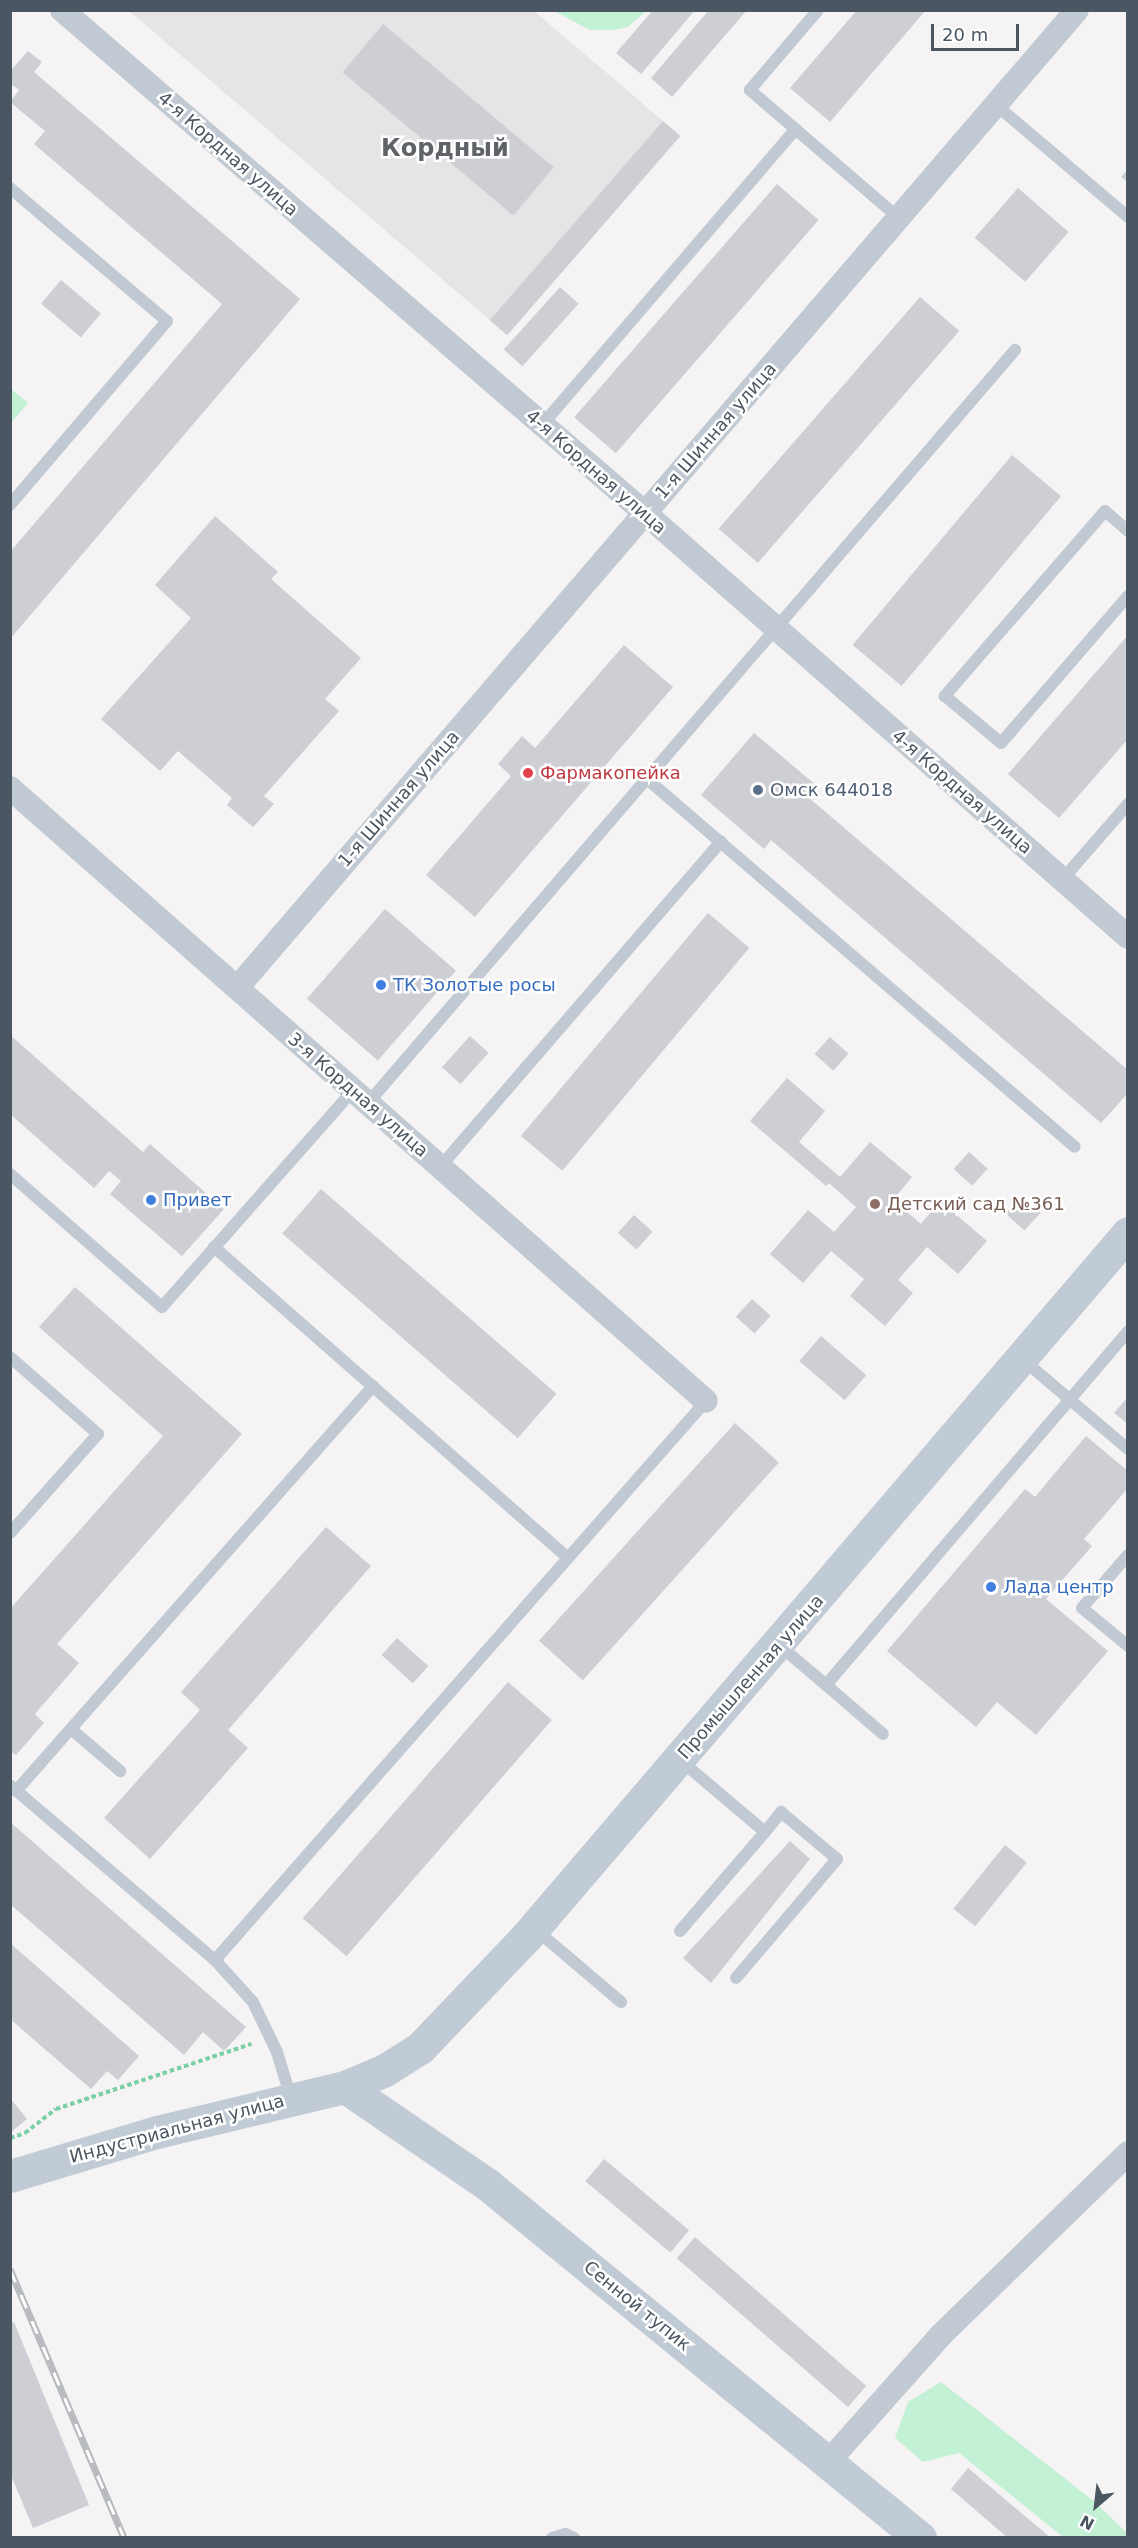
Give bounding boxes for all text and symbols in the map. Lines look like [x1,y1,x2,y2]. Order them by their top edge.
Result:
scale bar [934,12,1022,50]
text: 20 m [942,24,988,45]
street label: 4-я Кордная улица [154,87,302,221]
district label: Кордный [381,135,509,163]
street label: 1-я Шинная улица [651,358,781,504]
street label: 4-я Кордная улица [522,405,670,539]
street label: 4-я Кордная улица [888,725,1036,859]
street label: 1-я Шинная улица [334,726,464,872]
place label: Фармакопейка [540,762,681,784]
marker: Фармакопейка [521,766,535,780]
place label: Омск 644018 [770,779,893,801]
marker: Омск 644018 [751,783,765,797]
place label: ТК Золотые росы [393,974,556,996]
marker: ТК Золотые росы [374,978,388,992]
street label: 3-я Кордная улица [284,1028,432,1162]
place label: Привет [163,1189,232,1211]
marker: Привет [144,1193,158,1207]
place label: Детский сад №361 [887,1193,1065,1215]
marker: Детский сад №361 [868,1197,882,1211]
place label: Лада центр [1003,1576,1114,1598]
marker: Лада центр [984,1580,998,1594]
street label: Промышленная улица [674,1590,828,1764]
street label: Индустриальная улица [67,2090,287,2168]
street label: Сенной тупик [579,2256,695,2356]
north arrow [1066,2476,1126,2536]
text: N [1077,2511,1098,2534]

